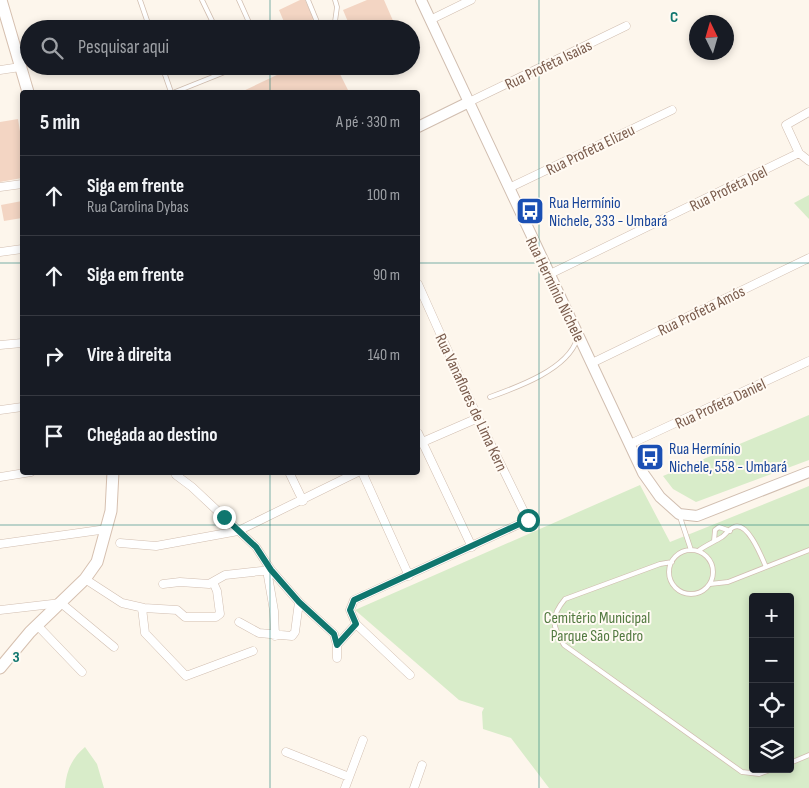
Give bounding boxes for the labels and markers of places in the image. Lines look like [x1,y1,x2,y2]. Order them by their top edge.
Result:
place label: Rua Hermínio Nichele, 333 - Umbará [549,194,667,231]
bus stop icon: Rua Hermínio Nichele, 333 - Umbará [515,196,545,226]
place label: Rua Hermínio Nichele, 558 - Umbará [669,440,787,477]
bus stop icon: Rua Hermínio Nichele, 558 - Umbará [635,442,665,472]

